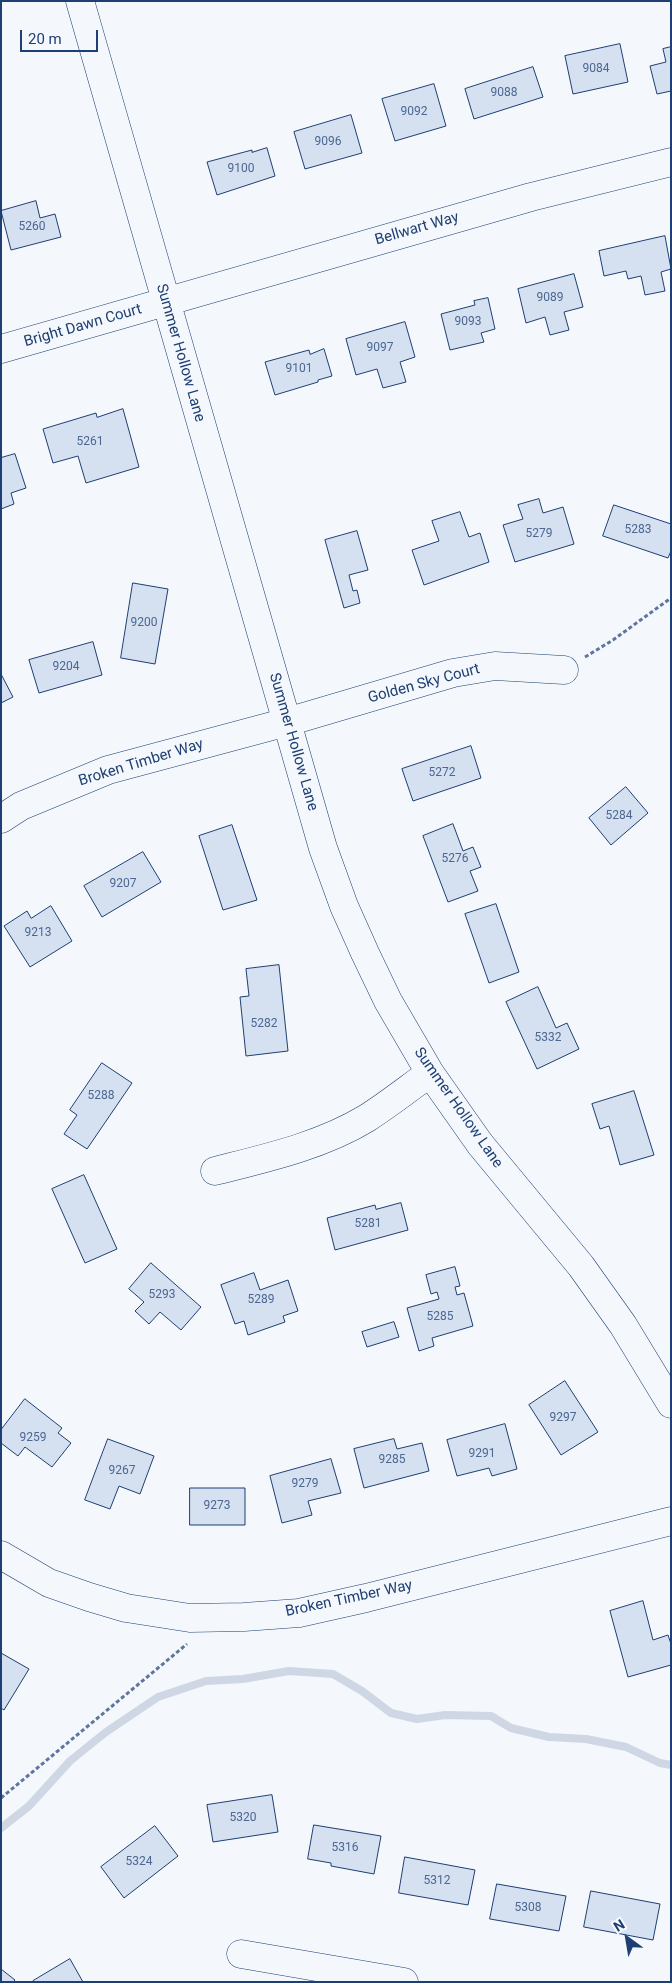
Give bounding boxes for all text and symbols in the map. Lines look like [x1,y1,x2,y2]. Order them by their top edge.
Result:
scale bar [22,20,100,52]
text: 20 m [28,30,62,48]
house number: 9084 [583,62,609,76]
house number: 9088 [491,86,517,100]
house number: 9092 [401,105,427,119]
house number: 9096 [315,135,341,149]
house number: 9100 [228,162,254,176]
street label: Bellwart Way [373,208,461,250]
house number: 5260 [19,220,45,234]
street label: Summer Hollow Lane [152,282,208,424]
house number: 9089 [537,291,563,305]
street label: Bright Dawn Court [22,301,144,351]
house number: 9093 [455,315,481,329]
house number: 9097 [367,341,393,355]
house number: 9101 [286,362,312,376]
house number: 5261 [77,435,103,449]
house number: 5283 [625,523,651,537]
house number: 5279 [526,527,552,541]
house number: 9200 [131,616,157,630]
house number: 9204 [53,660,79,674]
street label: Golden Sky Court [366,660,482,708]
street label: Summer Hollow Lane [265,671,321,813]
street label: Broken Timber Way [76,735,206,791]
house number: 5272 [429,766,455,780]
house number: 5284 [606,809,632,823]
house number: 5276 [442,852,468,866]
house number: 9207 [110,877,136,891]
house number: 9213 [25,926,51,940]
house number: 5282 [251,1017,277,1031]
house number: 5332 [535,1031,561,1045]
street label: Summer Hollow Lane [410,1044,506,1172]
house number: 5288 [88,1089,114,1103]
house number: 5281 [355,1217,381,1231]
house number: 5293 [149,1288,175,1302]
house number: 5289 [248,1293,274,1307]
house number: 5285 [427,1310,453,1324]
house number: 9297 [550,1411,576,1425]
house number: 9259 [20,1431,46,1445]
house number: 9291 [469,1447,495,1461]
house number: 9285 [379,1453,405,1467]
house number: 9267 [109,1464,135,1478]
house number: 9279 [292,1477,318,1491]
house number: 9273 [204,1499,230,1513]
street label: Broken Timber Way [284,1577,414,1621]
house number: 5320 [230,1811,256,1825]
house number: 5316 [332,1841,358,1855]
house number: 5324 [126,1855,152,1869]
house number: 5312 [424,1874,450,1888]
house number: 5308 [515,1901,541,1915]
north arrow [602,1913,652,1963]
text: N [611,1916,627,1935]

